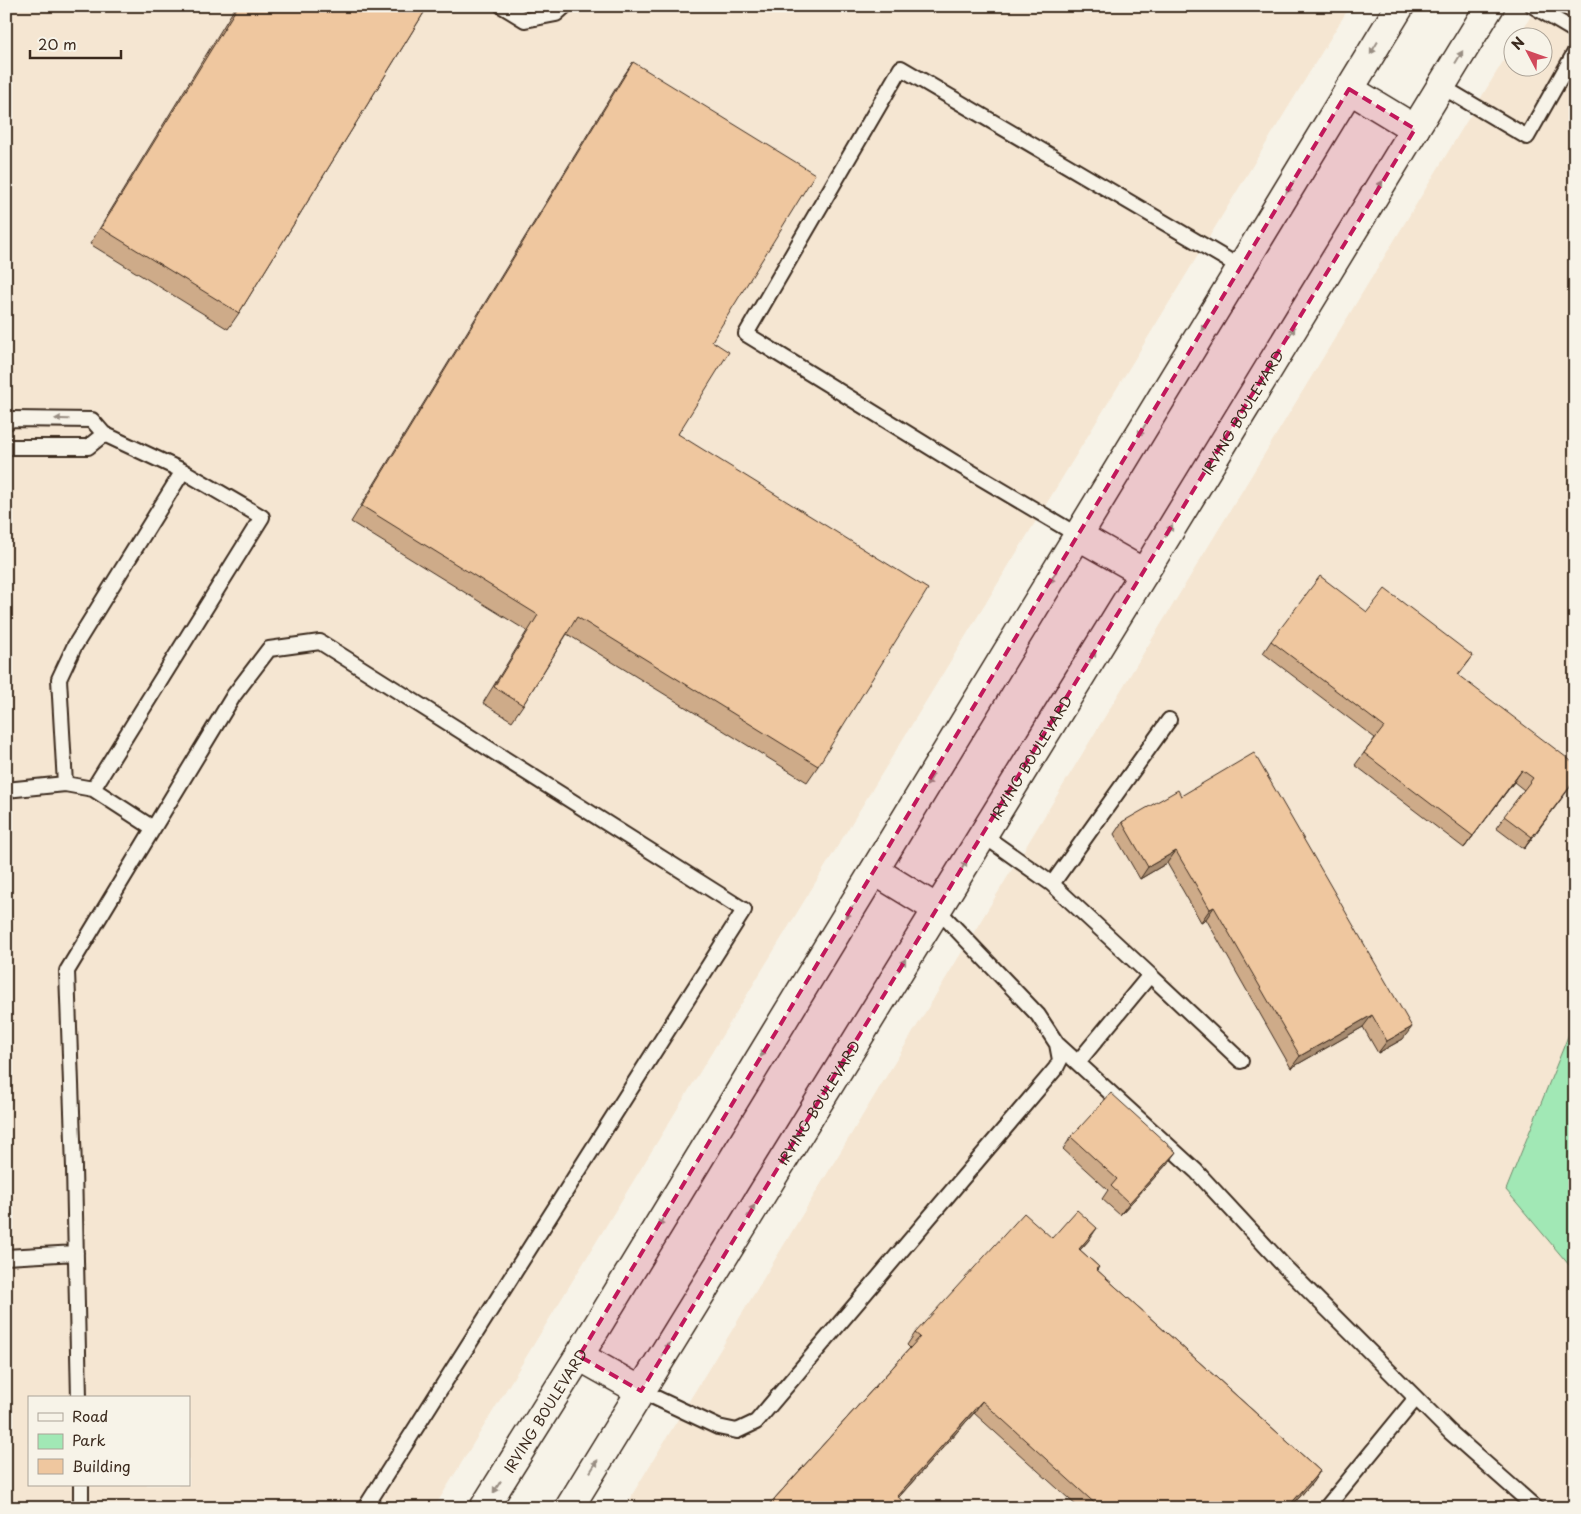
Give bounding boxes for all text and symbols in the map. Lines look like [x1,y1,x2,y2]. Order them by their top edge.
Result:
scale bar [30,28,121,60]
north arrow [1504,28,1554,78]
text: 20 m [38,32,77,55]
text: N [1506,32,1529,54]
one-way arrow [1370,41,1379,54]
one-way arrow [1454,51,1463,64]
one-way arrow [1285,180,1294,193]
one-way arrow [1375,181,1384,194]
one-way arrow [1201,319,1210,332]
one-way arrow [1286,326,1295,339]
street label: IRVING BOULEVARD [1196,346,1288,479]
one-way arrow [54,415,70,423]
one-way arrow [1138,424,1147,437]
one-way arrow [1165,524,1174,537]
one-way arrow [1049,571,1058,584]
one-way arrow [1087,651,1096,664]
street label: IRVING BOULEVARD [984,691,1077,824]
one-way arrow [926,773,935,786]
one-way arrow [958,861,967,874]
one-way arrow [845,906,854,919]
one-way arrow [898,959,907,972]
street label: IRVING BOULEVARD [772,1036,865,1169]
one-way arrow [760,1045,769,1058]
one-way arrow [747,1204,756,1217]
one-way arrow [657,1213,666,1226]
one-way arrow [662,1343,671,1356]
street label: IRVING BOULEVARD [498,1344,592,1477]
legend [28,1396,190,1486]
text: Road [72,1404,108,1427]
text: Park [72,1428,106,1451]
text: Building [72,1454,131,1477]
one-way arrow [590,1460,599,1473]
one-way arrow [492,1480,502,1493]

